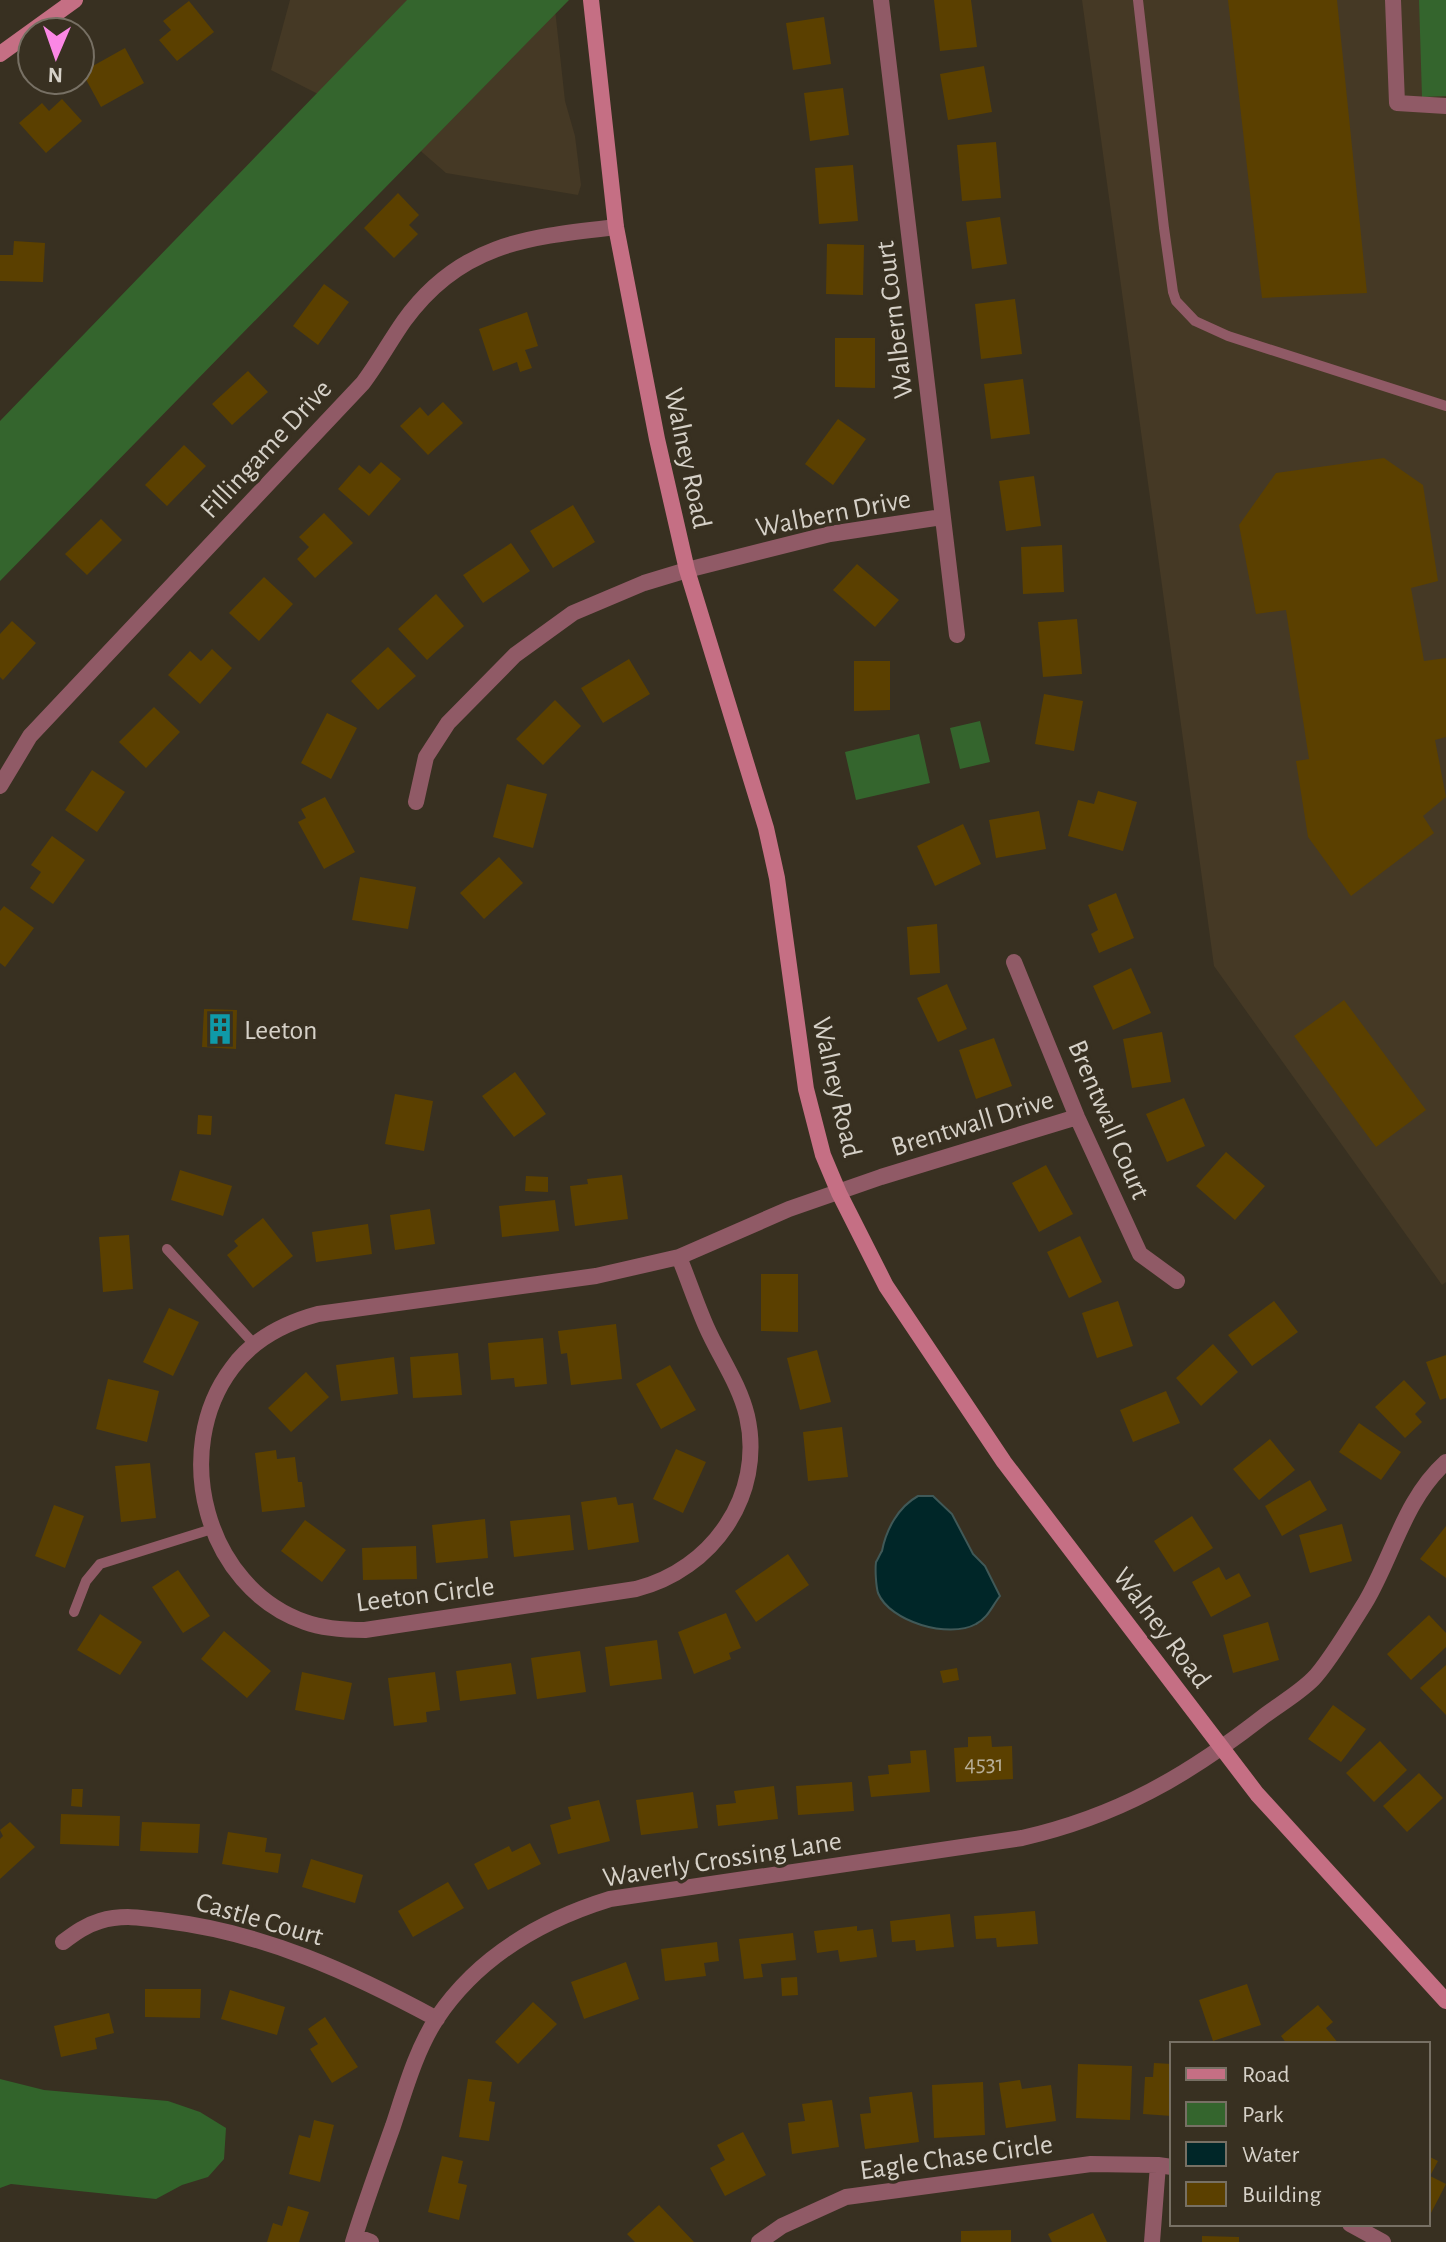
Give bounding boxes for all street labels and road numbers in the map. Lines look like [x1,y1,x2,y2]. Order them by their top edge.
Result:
street label: Walbern Court [871,239,919,400]
street label: Fillingame Drive [195,375,337,524]
street label: Walney Road [658,386,716,531]
street label: Walbern Drive [754,485,913,543]
street label: Walney Road [806,1015,866,1160]
street label: Brentwall Court [1062,1036,1154,1203]
street label: Brentwall Drive [888,1086,1057,1162]
street label: Walney Road [1107,1563,1216,1694]
street label: Leeton Circle [355,1573,496,1617]
street label: Waverly Crossing Lane [601,1827,844,1893]
street label: Castle Court [193,1888,326,1951]
street label: Eagle Chase Circle [858,2131,1055,2185]

